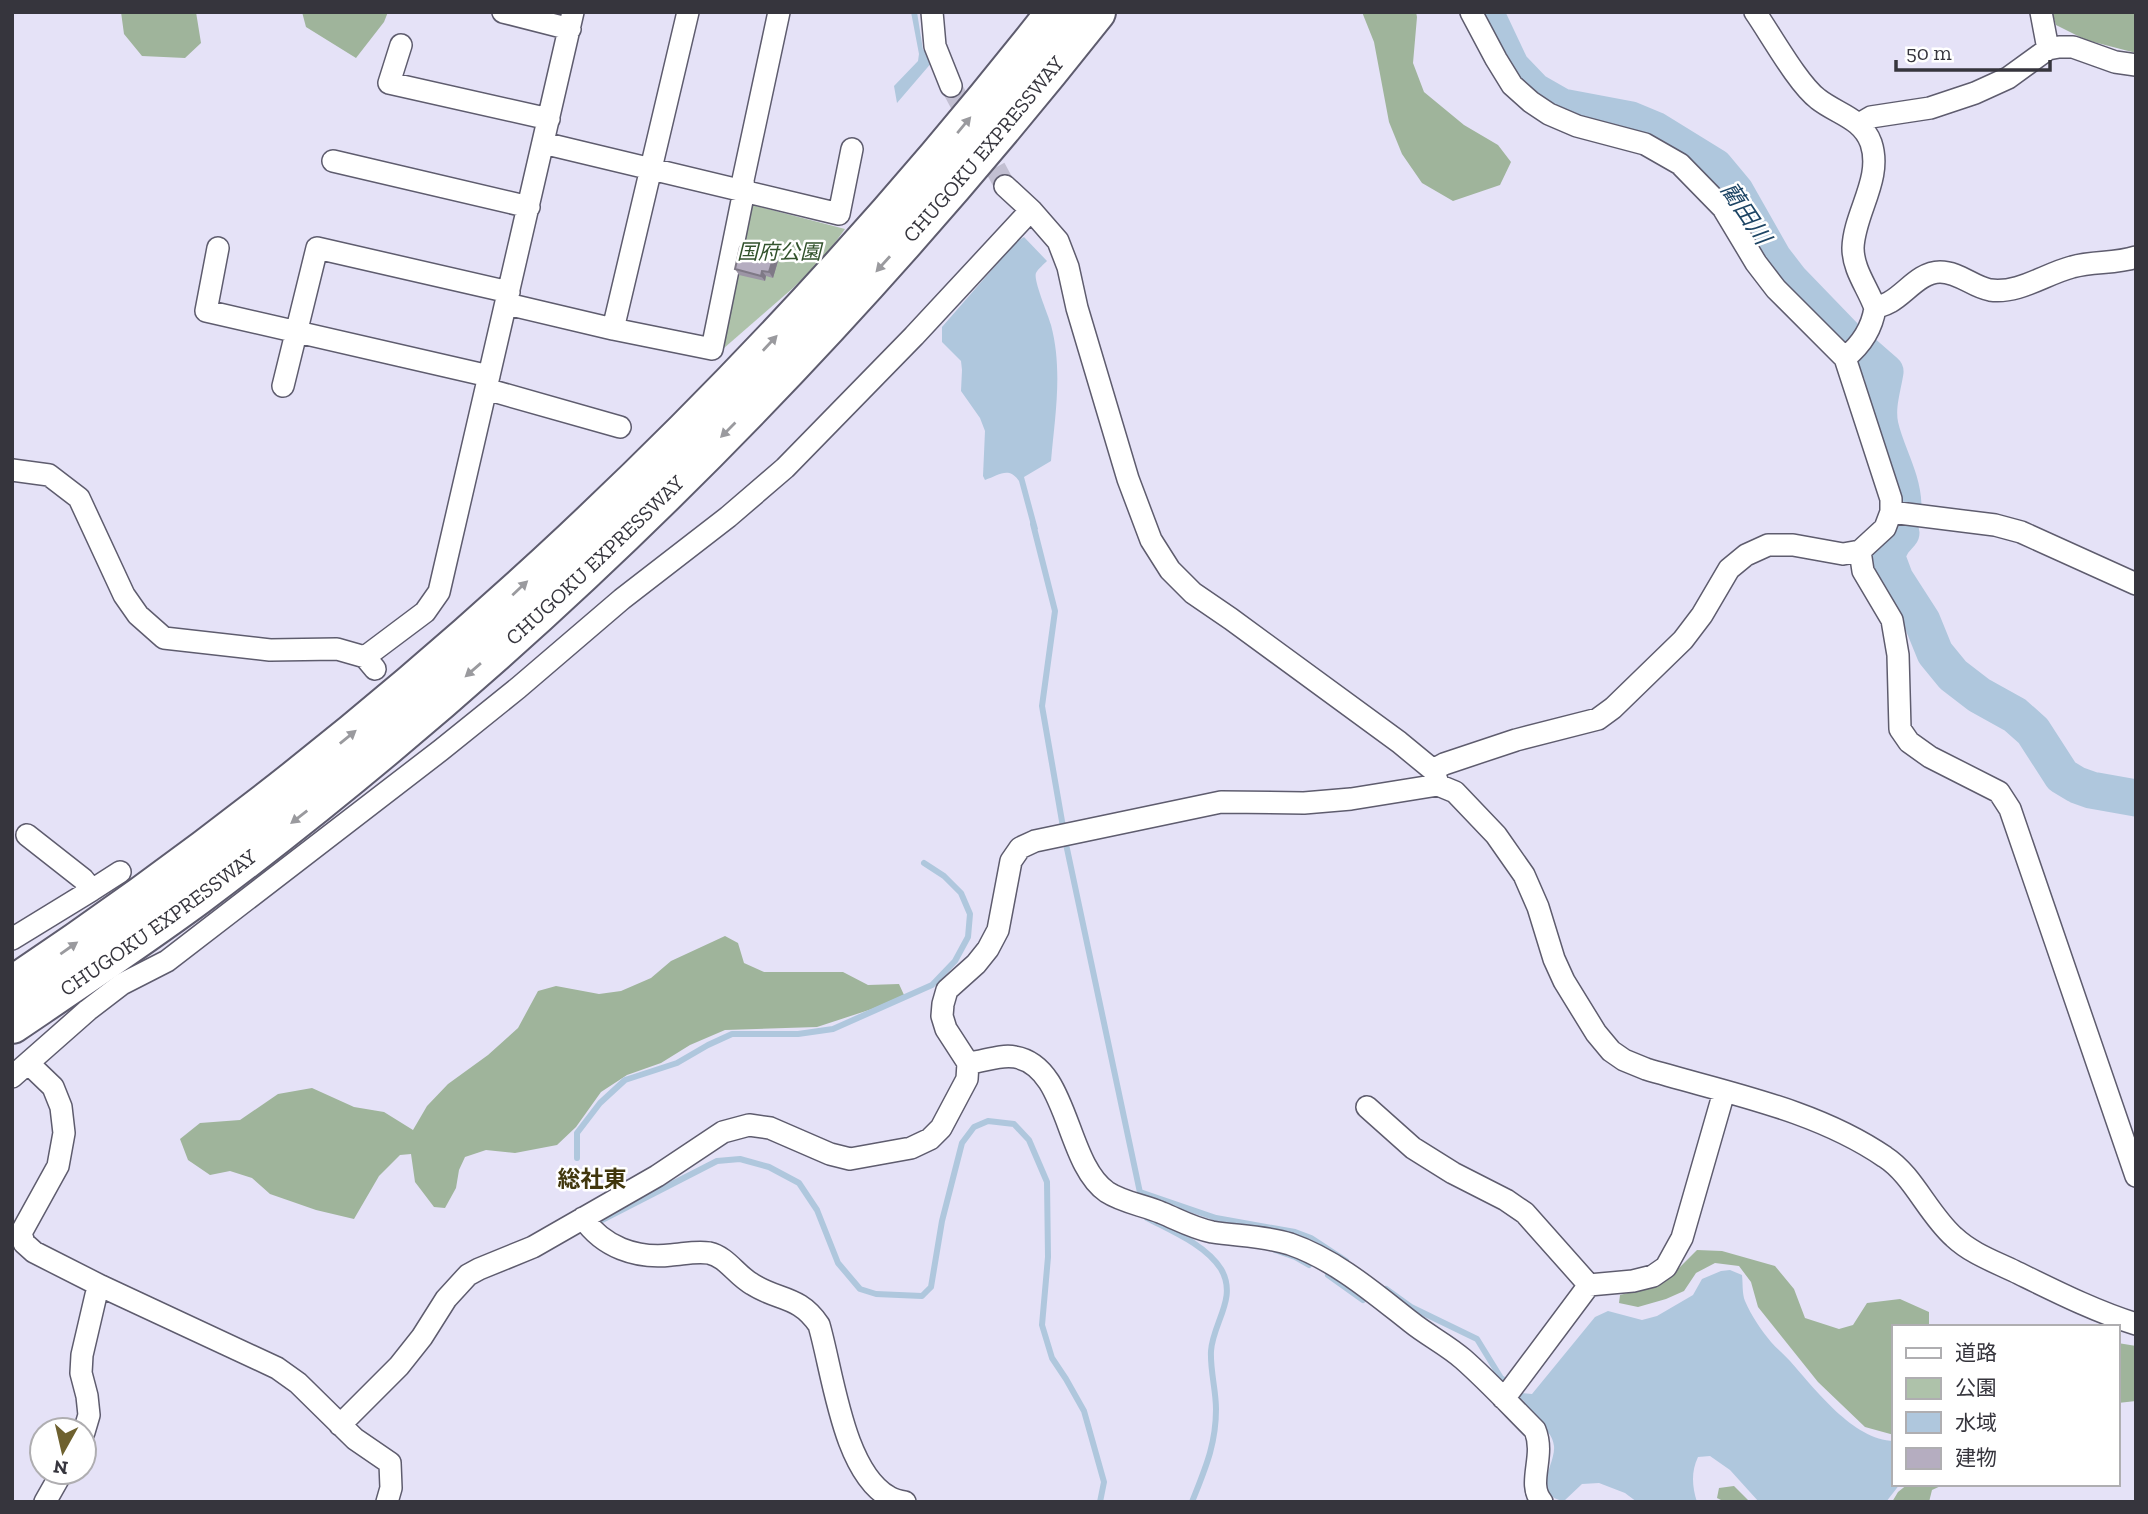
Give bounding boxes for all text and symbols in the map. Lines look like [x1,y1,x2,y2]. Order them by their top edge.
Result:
scale bar [1896,28,2050,72]
text: 50 m [1906,40,1952,65]
street label: CHUGOKU EXPRESSWAY [897,50,1069,247]
one-way arrow [956,116,972,134]
water label: 藺田川 [1715,177,1779,252]
park label: 国府公園 [737,239,824,264]
one-way arrow [875,255,891,273]
one-way arrow [762,334,778,352]
one-way arrow [719,422,736,439]
street label: CHUGOKU EXPRESSWAY [500,469,689,650]
one-way arrow [511,581,528,597]
one-way arrow [464,662,482,678]
one-way arrow [338,729,356,744]
one-way arrow [290,809,308,823]
street label: CHUGOKU EXPRESSWAY [55,843,261,1001]
one-way arrow [60,941,78,955]
district label: 総社東 [558,1165,627,1193]
legend [1892,1325,2120,1486]
text: 道路 [1955,1340,1997,1365]
text: 公園 [1955,1375,1997,1400]
text: 水域 [1955,1410,1997,1435]
north arrow [28,1416,98,1486]
text: 建物 [1955,1445,1997,1470]
text: N [52,1455,69,1480]

